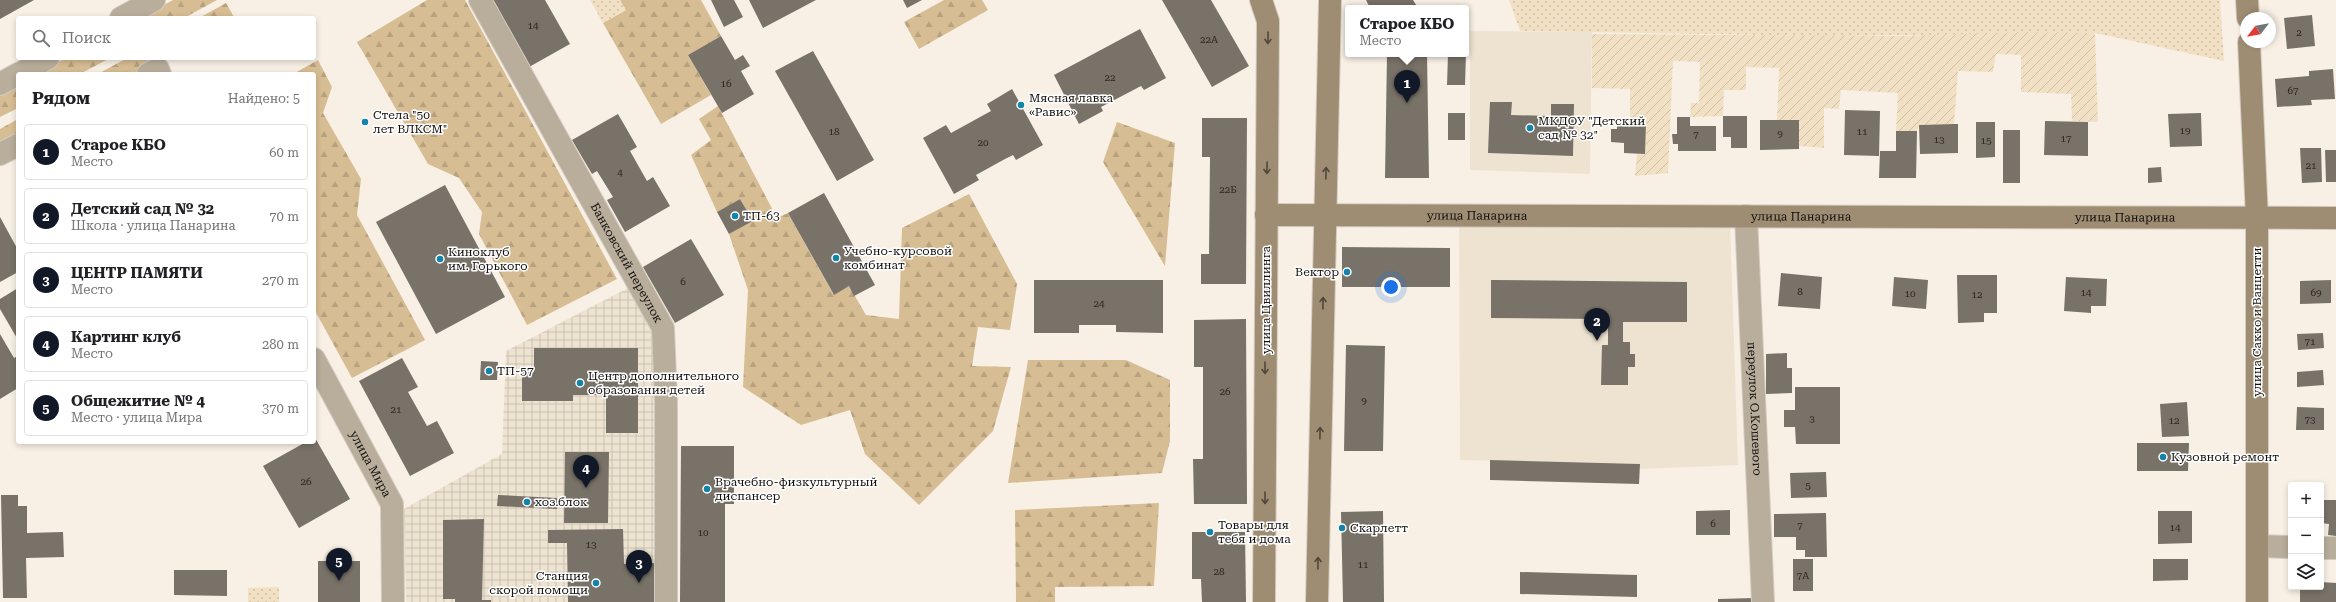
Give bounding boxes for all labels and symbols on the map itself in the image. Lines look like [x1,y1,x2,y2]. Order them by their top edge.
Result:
north arrow [2240,12,2276,48]
house number: 14 [527,20,539,31]
house number: 2 [2296,27,2302,38]
one-way arrow [1264,31,1272,44]
house number: 22А [1200,34,1218,45]
pin: 1 [1394,70,1420,103]
house number: 22 [1104,72,1116,83]
house number: 16 [720,78,732,89]
house number: 67 [2287,85,2299,96]
place label: Мясная лавка «Равис» [1029,91,1113,119]
marker: Мясная лавка «Равис» [1016,100,1026,110]
place label: Стела "50 лет ВЛКСМ" [373,108,447,136]
place label: МКДОУ "Детский сад № 32" [1538,114,1645,142]
marker: Стела "50 лет ВЛКСМ" [360,117,370,127]
marker: МКДОУ "Детский сад № 32" [1525,123,1535,133]
house number: 19 [2179,125,2191,136]
house number: 18 [828,126,840,137]
house number: 11 [1856,126,1868,137]
house number: 9 [1777,128,1783,139]
house number: 7 [1693,129,1699,140]
house number: 17 [2060,133,2072,144]
house number: 13 [1933,134,1945,145]
house number: 15 [1980,135,1992,146]
house number: 20 [977,137,989,148]
house number: 21 [2305,160,2317,171]
one-way arrow [1263,161,1271,174]
house number: 4 [617,167,623,178]
one-way arrow [1322,167,1329,180]
house number: 22Б [1219,184,1237,195]
street label: Банковский переулок [588,201,666,326]
street label: улица Панарина [1427,208,1528,223]
place label: ТП-63 [743,209,780,223]
street label: улица Панарина [1751,209,1852,224]
street label: улица Панарина [2075,210,2176,225]
marker: ТП-63 [730,211,740,221]
place label: Учебно-курсовой комбинат [844,244,952,272]
place label: Киноклуб им. Горького [448,245,528,273]
street label: улица Цвиллинга [1259,245,1273,354]
street label: улица Сакко и Ванцетти [2250,247,2264,397]
marker: Учебно-курсовой комбинат [831,253,841,263]
marker: Киноклуб им. Горького [435,254,445,264]
place label: Вектор [1295,265,1339,279]
marker: Вектор [1342,267,1352,277]
house number: 6 [680,276,686,287]
your location [1381,277,1401,297]
house number: 8 [1797,286,1803,297]
house number: 14 [2080,287,2092,298]
house number: 69 [2310,287,2322,298]
house number: 10 [1904,288,1916,299]
house number: 12 [1971,289,1983,300]
one-way arrow [1319,297,1327,310]
house number: 24 [1093,298,1105,309]
pin: 2 [1584,308,1610,341]
house number: 71 [2304,336,2316,347]
street label: переулок О.Кошевого [1745,342,1764,476]
one-way arrow [1262,361,1269,374]
place label: ТП-57 [497,364,534,378]
marker: ТП-57 [484,366,494,376]
place label: Центр дополнительного образования детей [588,369,739,397]
marker: Центр дополнительного образования детей [575,378,585,388]
house number: 26 [1219,386,1231,397]
house number: 9 [1361,395,1367,406]
house number: 21 [390,404,402,415]
house number: 3 [1809,413,1815,424]
house number: 73 [2304,414,2316,425]
house number: 12 [2168,415,2180,426]
one-way arrow [1316,427,1324,440]
street label: улица Мира [347,428,394,500]
place label: Кузовной ремонт [2171,450,2279,464]
marker: Кузовной ремонт [2158,452,2168,462]
pin: 4 [573,455,599,488]
place label: Врачебно-физкультурный диспансер [715,475,878,503]
house number: 26 [300,476,312,487]
house number: 5 [1805,480,1811,491]
marker: Врачебно-физкультурный диспансер [702,484,712,494]
one-way arrow [1261,491,1269,504]
place label: хоз.блок [535,495,588,509]
marker: хоз.блок [522,497,532,507]
place label: Товары для тебя и дома [1218,518,1291,546]
house number: 6 [1710,518,1716,529]
house number: 7 [1797,520,1803,531]
place label: Скарлетт [1350,521,1408,535]
house number: 14 [2169,522,2181,533]
marker: Скарлетт [1337,523,1347,533]
house number: 10 [697,527,709,538]
marker: Товары для тебя и дома [1205,527,1215,537]
house number: 13 [585,539,597,550]
pin: 5 [326,548,352,581]
pin: 3 [626,550,652,583]
one-way arrow [1314,557,1321,570]
house number: 11 [1357,559,1369,570]
house number: 28 [1213,566,1225,577]
place label: Станция скорой помощи [489,569,588,597]
house number: 7А [1797,570,1809,581]
marker: Станция скорой помощи [591,578,601,588]

